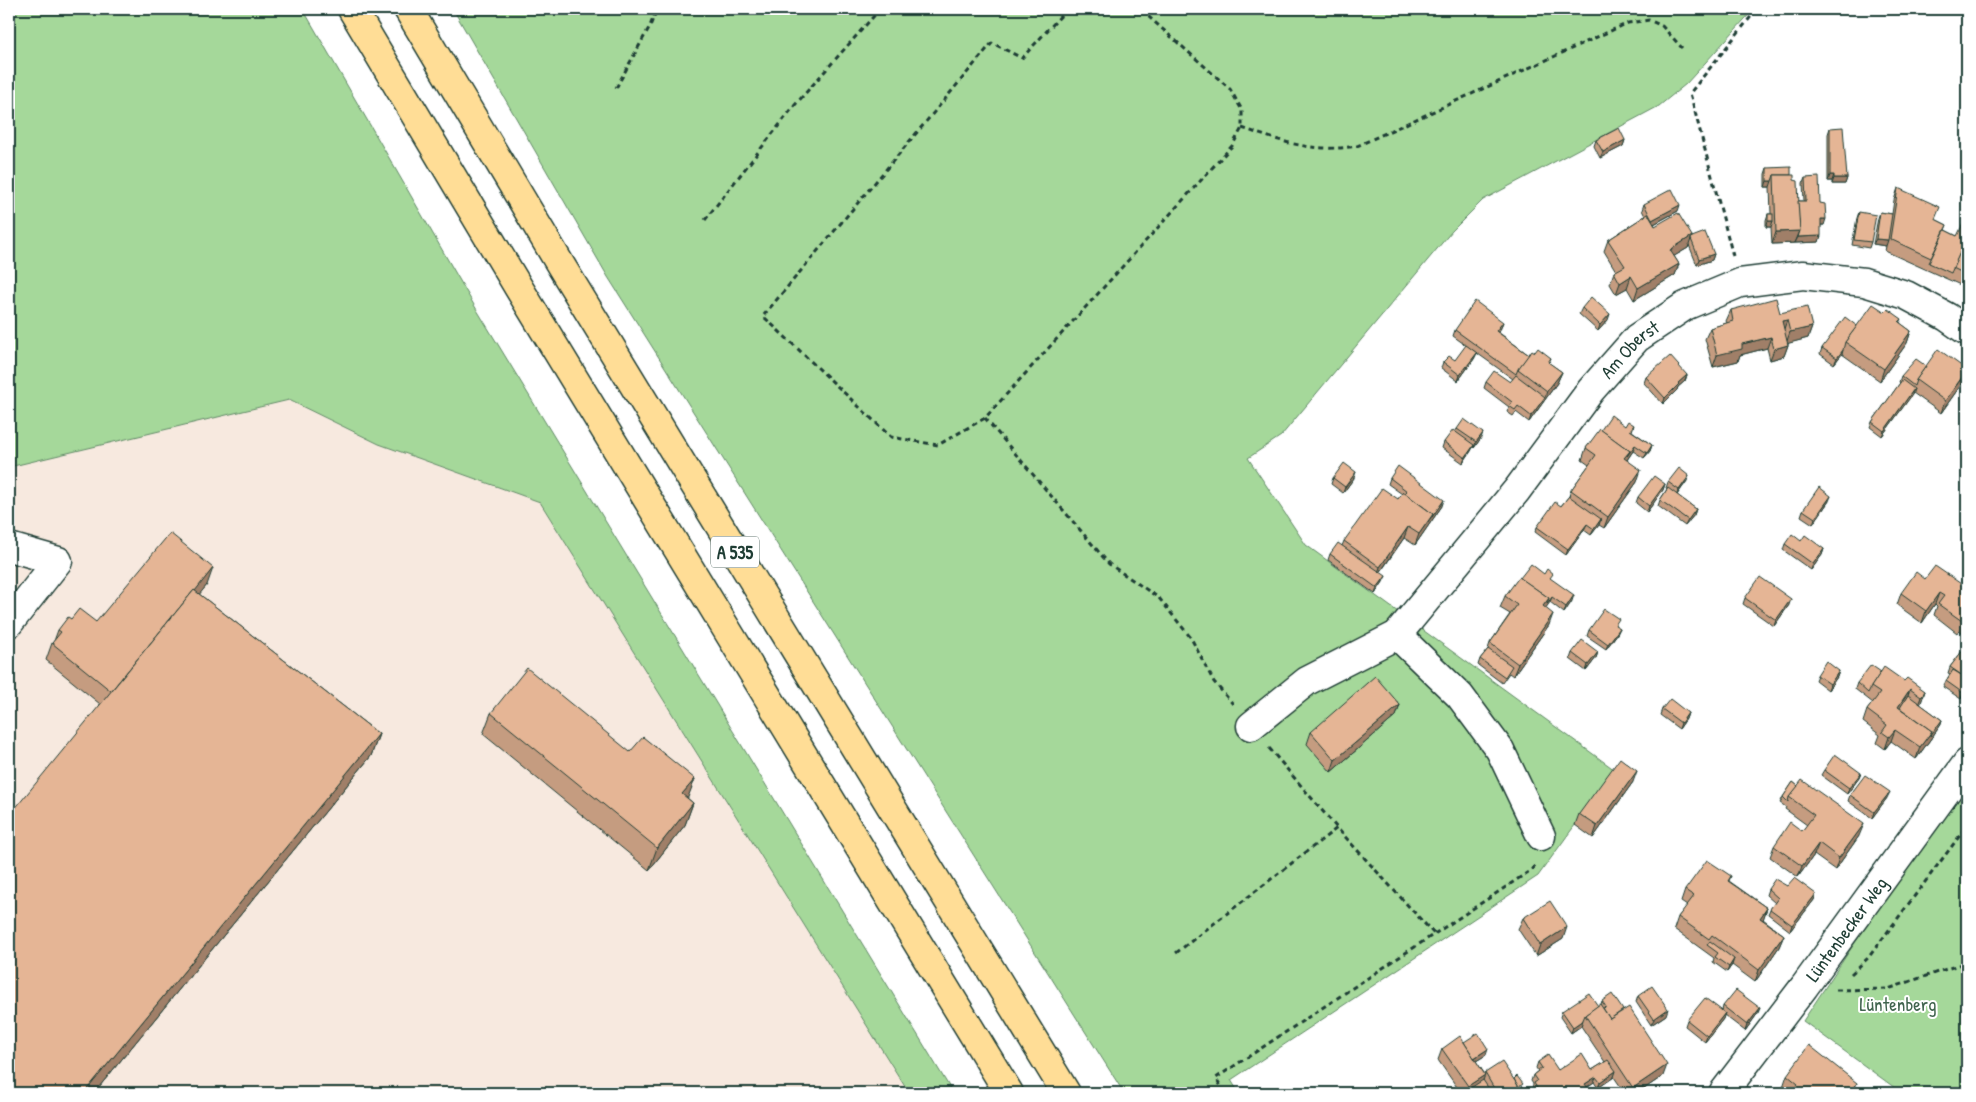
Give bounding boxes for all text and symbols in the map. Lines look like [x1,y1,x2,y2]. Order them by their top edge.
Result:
street label: Am Oberst [1594,314,1664,384]
road number: A 535 [711,536,759,568]
street label: Lüntenbecker Weg [1799,871,1893,987]
park label: Lüntenberg [1859,991,1937,1017]

